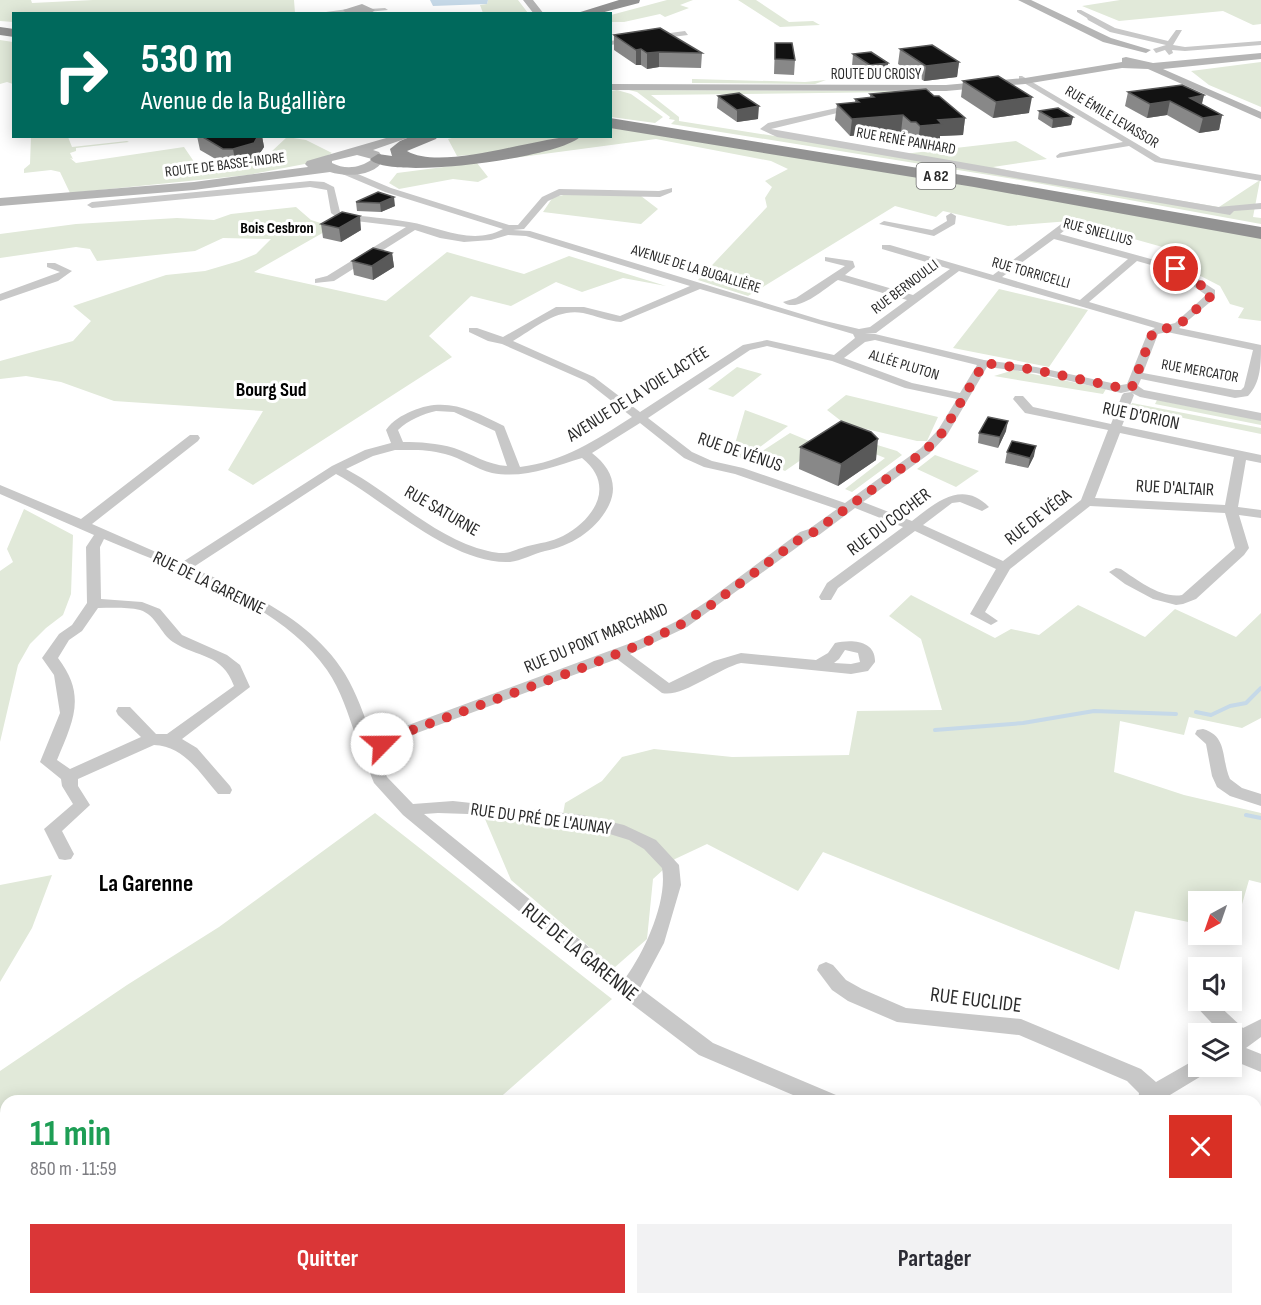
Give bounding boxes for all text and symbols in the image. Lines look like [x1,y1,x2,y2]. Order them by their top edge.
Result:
text: 530 m [141,34,233,85]
icon: right [42,36,120,114]
street label: ROUTE DU CROISY [831,65,922,84]
street label: RUE ÉMILE LEVASSOR [1061,81,1163,153]
text: Avenue de la Bugallière [141,85,346,117]
street label: RUE RENÉ PANHARD [855,123,957,159]
street label: ROUTE DE BASSE-INDRE [164,148,286,182]
road number: A 82 [916,163,956,189]
street label: RUE SNELLIUS [1061,214,1135,250]
district label: Bois Cesbron [240,219,314,238]
street label: AVENUE DE LA BUGALLIÈRE [628,240,763,298]
pin [1150,243,1201,294]
icon: arrive [1159,252,1192,285]
street label: RUE TORRICELLI [990,253,1072,293]
street label: RUE BERNOULLI [868,256,942,318]
street label: AVENUE DE LA VOIE LACTÉE [562,342,713,447]
street label: ALLÉE PLUTON [866,345,941,385]
street label: RUE MERCATOR [1160,355,1240,387]
district label: Bourg Sud [236,378,306,402]
street label: RUE D'ORION [1101,398,1181,434]
street label: RUE DE VÉNUS [695,428,785,476]
street label: RUE D'ALTAIR [1135,475,1215,501]
street label: RUE SATURNE [401,481,483,541]
street label: RUE DU COCHER [843,484,935,560]
street label: RUE DE VÉGA [1001,484,1076,549]
street label: RUE DE LA GARENNE [149,547,269,619]
street label: RUE DU PONT MARCHAND [521,598,671,678]
position arrow [350,712,414,776]
street label: RUE DU PRÉ DE L'AUNAY [469,799,613,839]
district label: La Garenne [99,869,193,898]
north arrow [1188,891,1242,945]
map controls [1188,891,1242,1077]
street label: RUE DE LA GARENNE [517,897,643,1007]
button: sound [1188,957,1242,1011]
street label: RUE EUCLIDE [929,982,1023,1018]
button: layers [1188,1023,1242,1077]
text: 11 min [30,1113,111,1156]
button: close [1169,1115,1232,1178]
text: 850 m · 11:59 [30,1157,117,1181]
button: Quitter [30,1224,625,1293]
button: Partager [637,1224,1232,1293]

